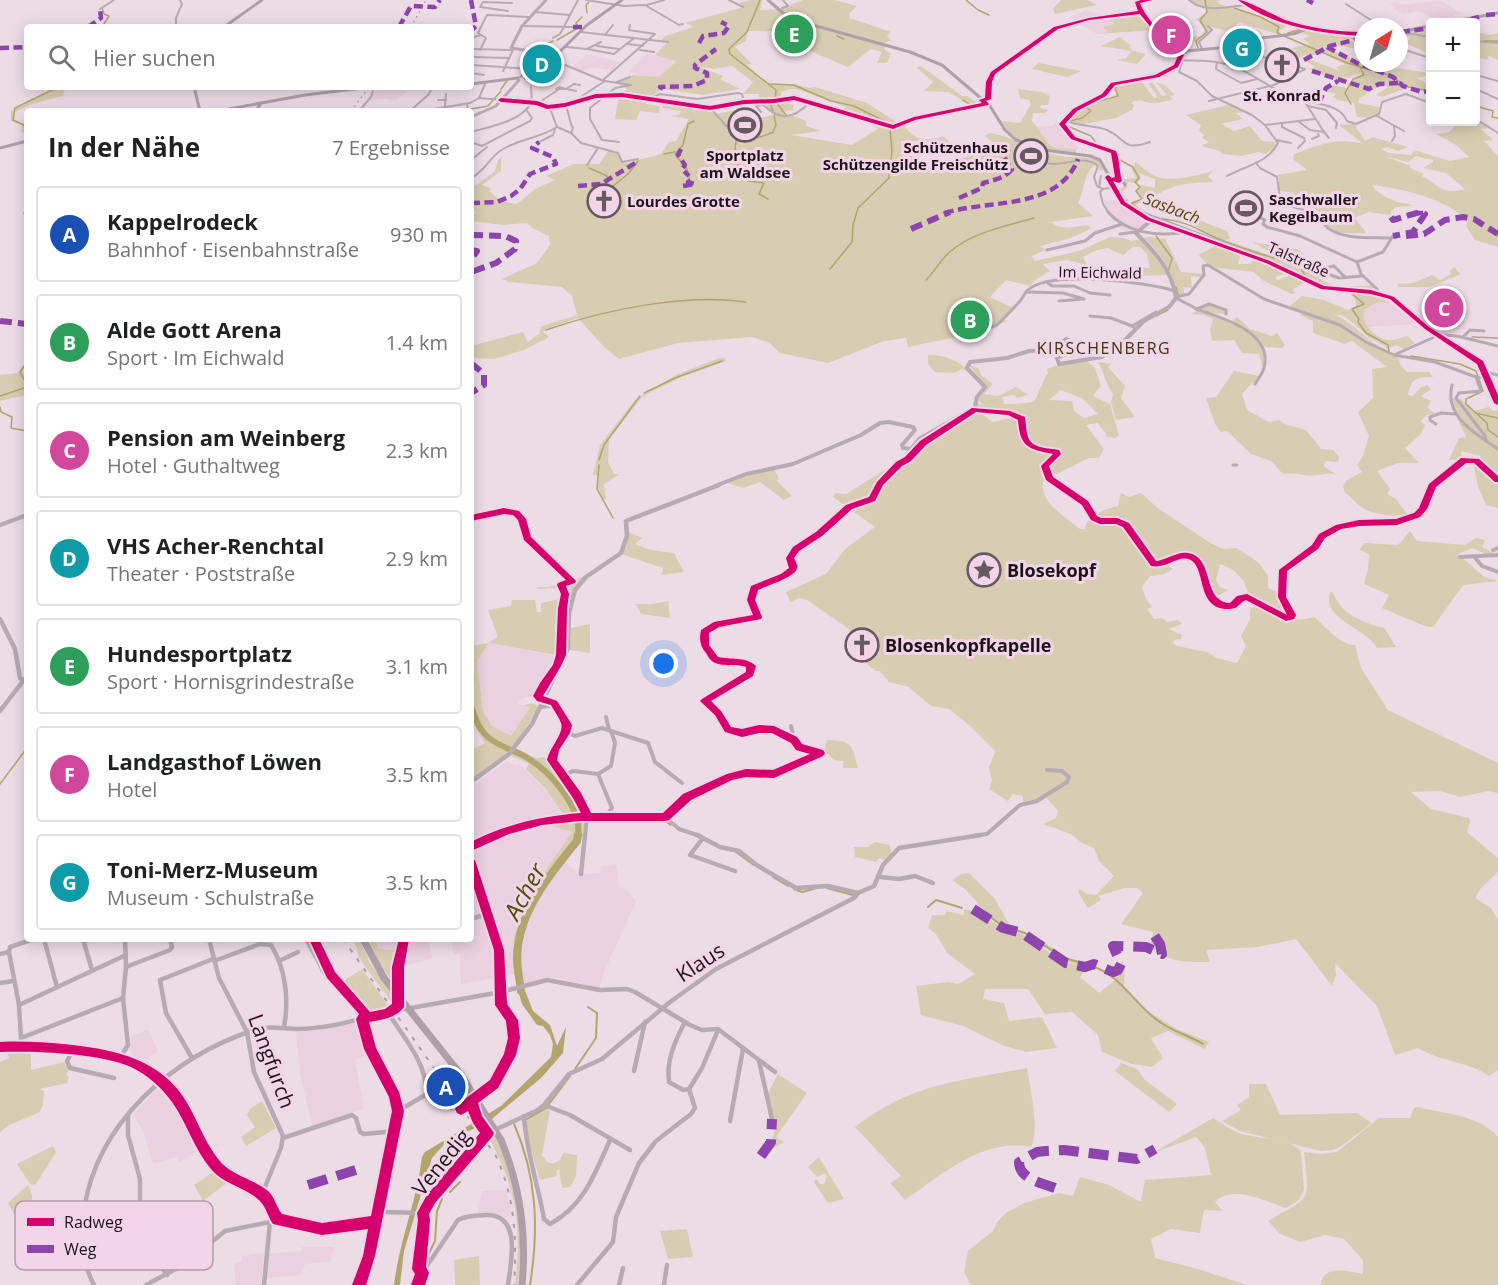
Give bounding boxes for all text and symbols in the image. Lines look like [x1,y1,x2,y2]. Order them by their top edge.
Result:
pin: E [774,12,814,57]
pin: F [1152,12,1190,57]
north arrow [1354,18,1408,72]
map controls [1426,18,1480,126]
button: + [1426,18,1480,72]
search box [24,24,474,90]
pin: G [1222,26,1262,70]
icon: search [45,41,78,74]
text: Hier suchen [93,42,216,72]
pin: D [522,42,562,86]
church icon: St. Konrad [1264,47,1300,83]
button: − [1426,72,1480,126]
place label: St. Konrad [1243,85,1321,105]
sports icon: Sportplatz am Waldsee [727,107,763,143]
text: In der Nähe [48,129,200,165]
text: 7 Ergebnisse [332,134,450,161]
place label: Schützenhaus Schützengilde Freischütz [823,137,1008,174]
sports icon: Schützenhaus Schützengilde Freischütz [1013,138,1049,174]
place label: Sportplatz am Waldsee [700,145,790,182]
church icon: Lourdes Grotte [586,183,622,219]
water label: Sasbach [1141,187,1203,229]
place label: Saschwaller Kegelbaum [1269,189,1358,226]
sports icon: Saschwaller Kegelbaum [1228,190,1264,226]
place label: Lourdes Grotte [627,191,740,211]
text: Kappelrodeck [107,206,258,236]
text: A [63,221,76,248]
text: 930 m [390,221,448,248]
text: Bahnhof · Eisenbahnstraße [107,236,359,263]
street label: Talstraße [1265,237,1333,281]
street label: Im Eichwald [1058,261,1142,283]
pin: C [1424,286,1464,330]
pin: B [950,298,990,342]
text: Alde Gott Arena [107,314,282,344]
text: B [63,329,76,356]
text: 1.4 km [386,329,448,356]
district label: KIRSCHENBERG [1037,337,1171,359]
text: Sport · Im Eichwald [107,344,284,371]
text: Pension am Weinberg [107,422,345,452]
text: C [63,437,76,464]
text: 2.3 km [386,437,448,464]
text: Hotel · Guthaltweg [107,452,280,479]
text: VHS Acher-Renchtal [107,530,324,560]
text: D [62,545,77,572]
text: 2.9 km [386,545,448,572]
place icon: Blosekopf [966,552,1002,588]
place label: Blosekopf [1007,558,1097,582]
text: Theater · Poststraße [107,560,295,587]
church icon: Blosenkopfkapelle [844,627,880,663]
place label: Blosenkopfkapelle [885,633,1052,657]
text: Hundesportplatz [107,638,292,668]
your location [649,649,678,678]
text: E [64,653,75,680]
text: 3.1 km [386,653,448,680]
text: Sport · Hornisgrindestraße [107,668,354,695]
text: Landgasthof Löwen [107,746,322,776]
text: F [64,761,75,788]
text: 3.5 km [386,761,448,788]
text: Hotel [107,776,157,803]
text: Toni-Merz-Museum [107,854,318,884]
water label: Acher [494,856,554,927]
text: G [62,869,77,896]
text: 3.5 km [386,869,448,896]
text: Museum · Schulstraße [107,884,314,911]
street label: Klaus [670,936,730,988]
street label: Langfurch [242,1010,302,1112]
pin: A [426,1064,466,1110]
street label: Venedig [405,1123,477,1201]
legend [15,1201,213,1270]
text: Radweg [64,1211,123,1233]
text: Weg [64,1238,97,1260]

